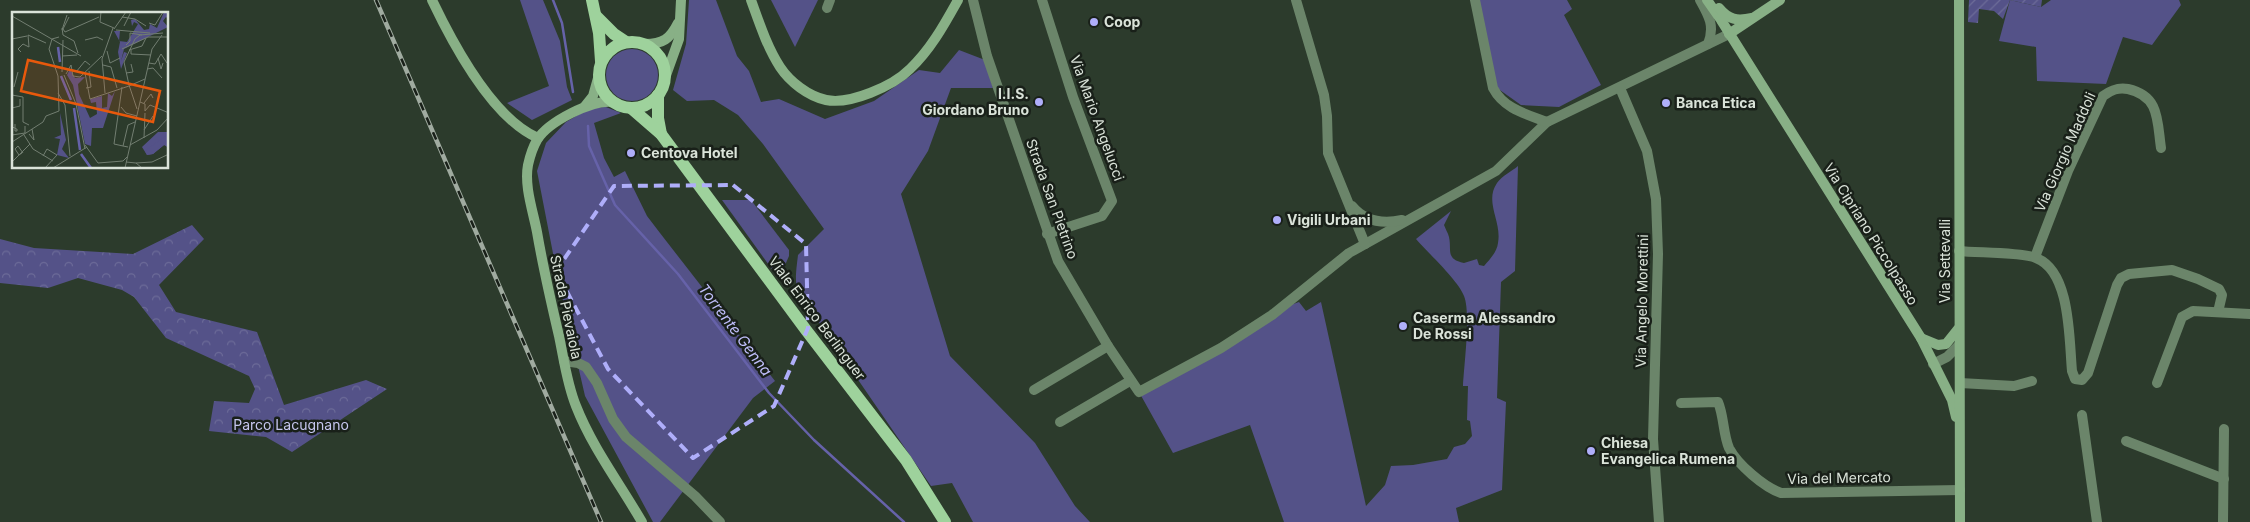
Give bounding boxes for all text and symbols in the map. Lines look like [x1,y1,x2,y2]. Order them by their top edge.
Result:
inset map [12,12,169,169]
place label: Coop [1104,13,1141,30]
marker: Coop [1088,16,1100,28]
street label: Via Mario Angelucci [1067,53,1128,183]
place label: I.I.S. Giordano Bruno [922,85,1029,118]
street label: Via Giorgio Maddoli [2030,89,2099,214]
place label: Banca Etica [1676,94,1756,111]
marker: I.I.S. Giordano Bruno [1033,96,1045,108]
marker: Banca Etica [1660,97,1672,109]
street label: Strada San Pietrino [1023,136,1082,261]
place label: Centova Hotel [641,144,738,161]
marker: Centova Hotel [625,147,637,159]
street label: Via Cipriano Piccolpasso [1821,160,1922,308]
place label: Vigili Urbani [1287,211,1371,228]
marker: Vigili Urbani [1271,214,1283,226]
street label: Via Settevalli [1936,219,1953,303]
street label: Via Angelo Morettini [1632,234,1651,368]
street label: Viale Enrico Berlinguer [765,252,869,383]
street label: Strada Pievaiola [547,253,586,360]
water label: Torrente Genna [694,280,776,380]
place label: Caserma Alessandro De Rossi [1413,309,1556,342]
marker: Caserma Alessandro De Rossi [1397,320,1409,332]
park label: Parco Lacugnano [233,416,349,433]
place label: Chiesa Evangelica Rumena [1601,434,1735,467]
marker: Chiesa Evangelica Rumena [1585,445,1597,457]
street label: Via del Mercato [1787,468,1891,487]

